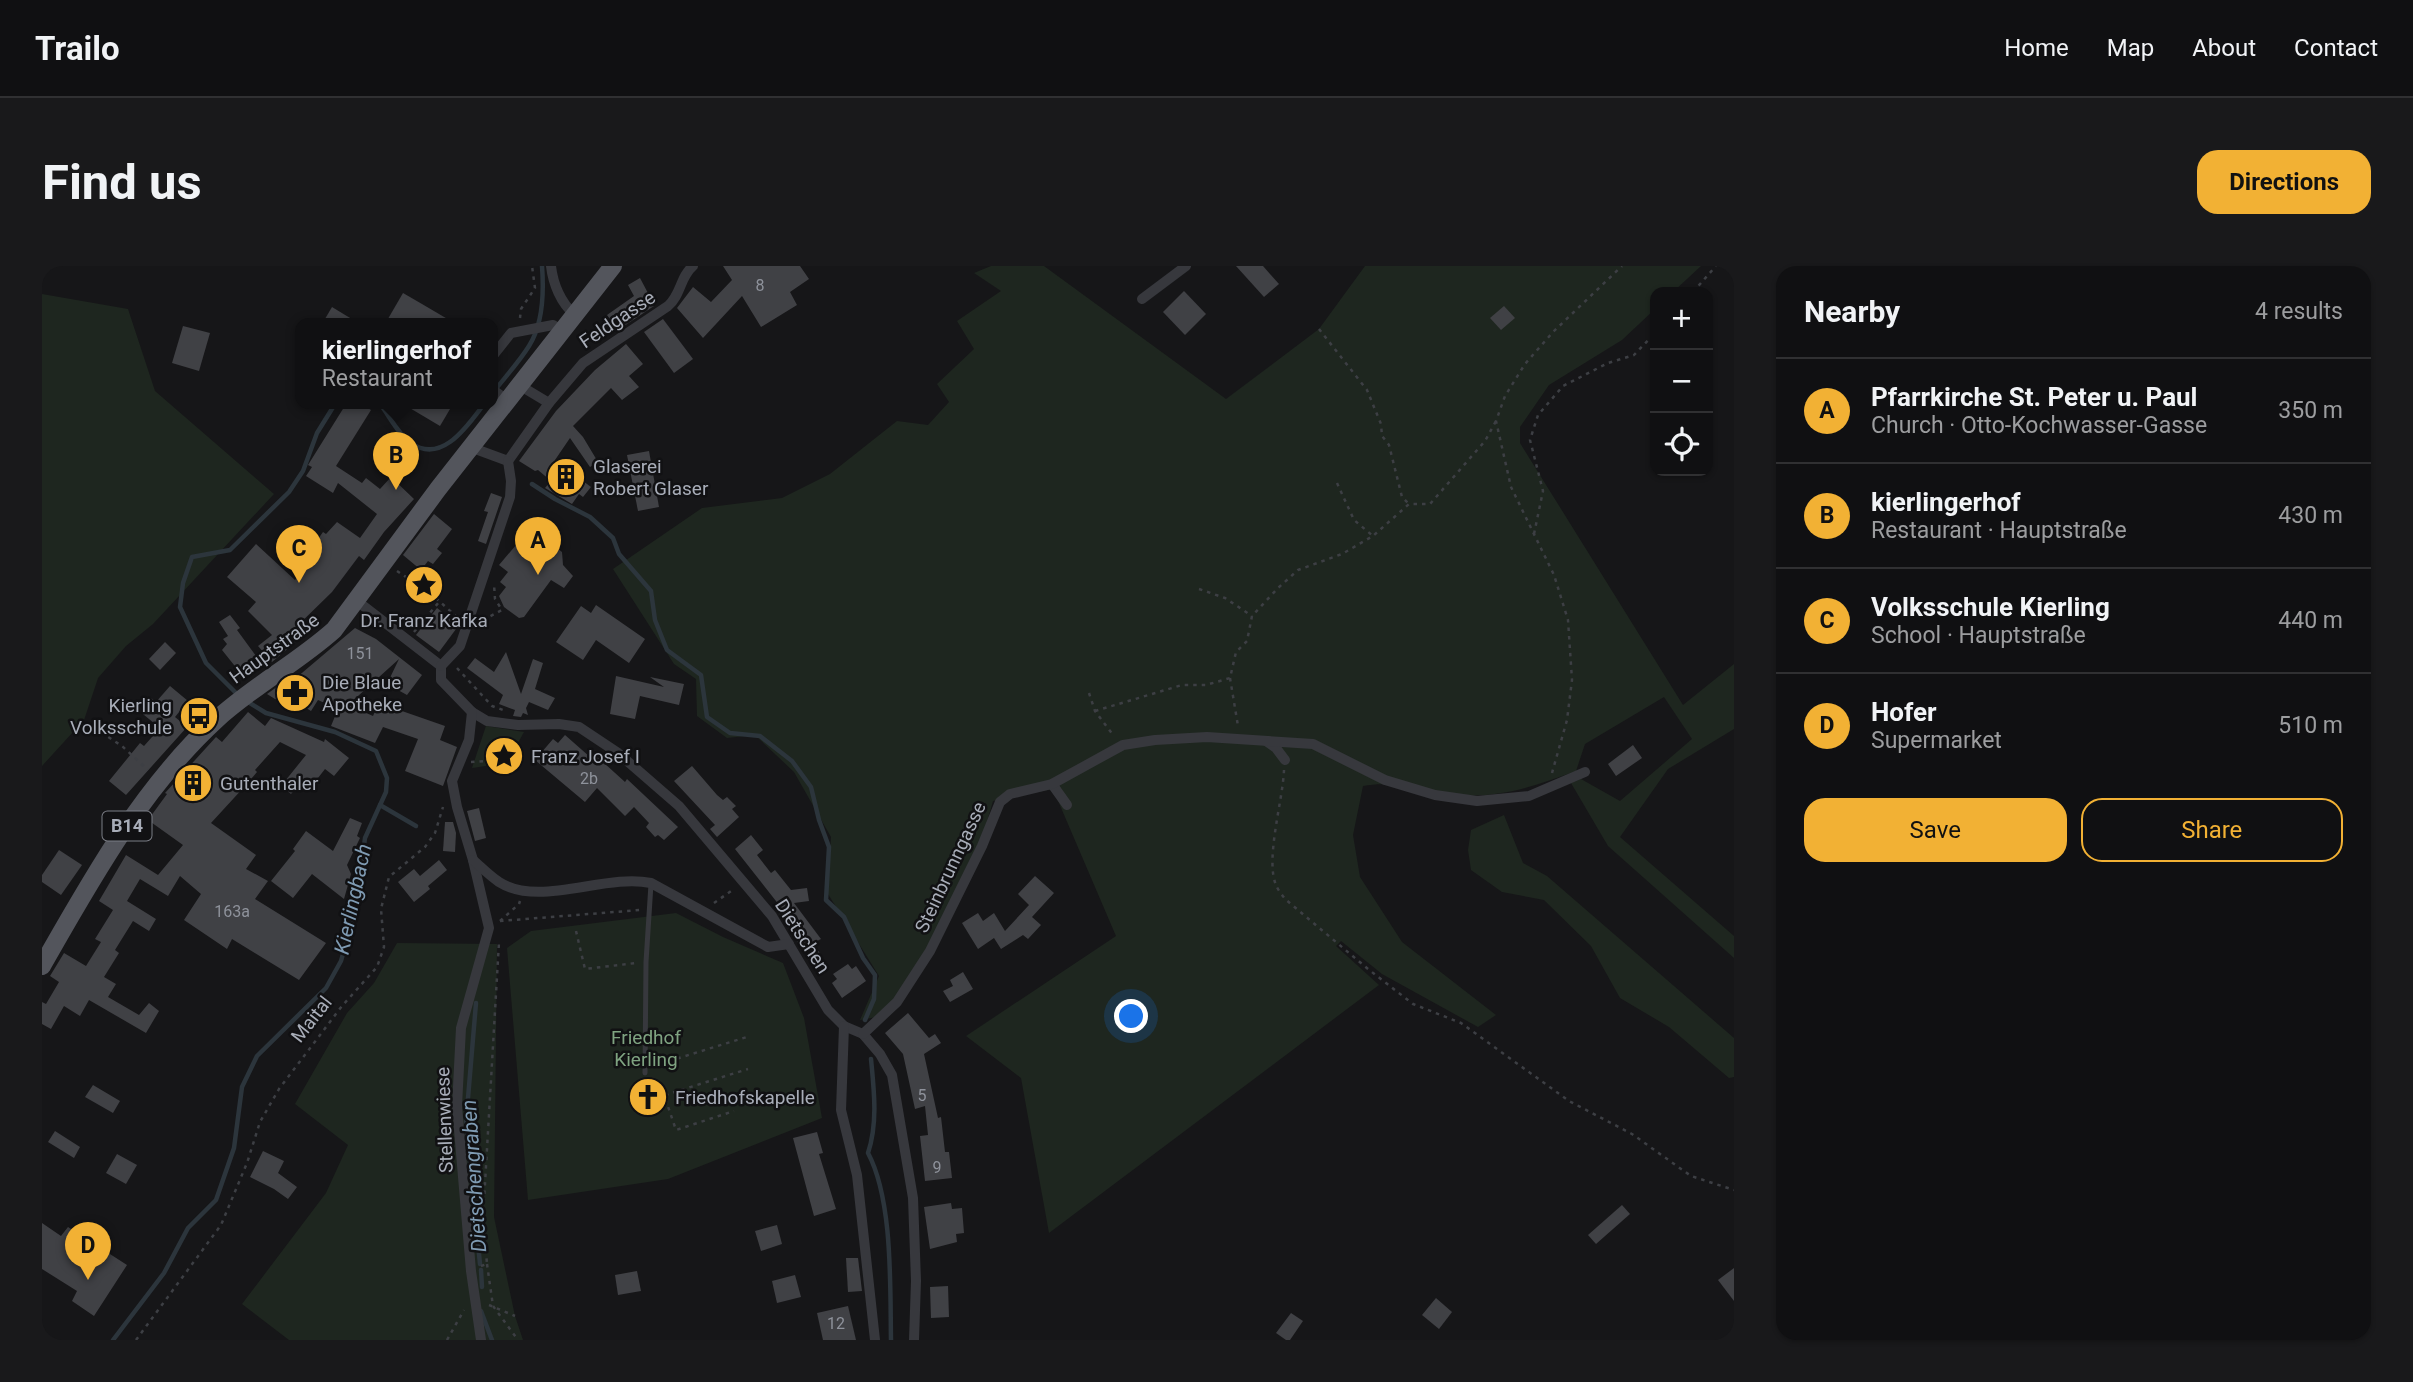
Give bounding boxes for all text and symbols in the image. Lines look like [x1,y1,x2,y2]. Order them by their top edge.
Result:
text: Trailo [35,29,120,68]
text: Home [2004,34,2069,62]
text: Map [2107,34,2154,62]
text: About [2192,34,2256,62]
text: Contact [2294,34,2378,62]
button: Directions [2197,150,2371,214]
text: Find us [42,154,202,211]
house number: 8 [756,276,765,295]
street label: Feldgasse [575,286,660,353]
map controls [1650,287,1713,476]
button: + [1650,287,1713,350]
text: Nearby [1804,294,1900,329]
text: 4 results [2255,298,2343,325]
popup [295,318,498,409]
text: kierlingerhof [322,335,471,365]
button: − [1650,350,1713,413]
text: Restaurant [322,365,433,392]
text: Pfarrkirche St. Peter u. Paul [1871,382,2198,412]
text: A [1819,397,1835,424]
text: 350 m [2278,397,2343,424]
text: Church · Otto-Kochwasser-Gasse [1871,412,2207,439]
button: locate [1650,413,1713,476]
pin: B [373,432,419,490]
place label: Glaserei Robert Glaser [593,455,709,500]
building icon: Glaserei Robert Glaser [545,456,587,498]
text: kierlingerhof [1871,487,2021,517]
text: B [1820,502,1834,529]
text: 430 m [2278,502,2343,529]
pin: A [515,517,561,575]
text: Restaurant · Hauptstraße [1871,517,2127,544]
pin: C [276,525,322,583]
place icon: Dr. Franz Kafka [403,564,445,606]
text: Volksschule Kierling [1871,592,2110,622]
text: C [1819,607,1835,634]
text: 440 m [2278,607,2343,634]
street label: Hauptstraße [225,608,324,689]
place label: Dr. Franz Kafka [360,609,488,632]
text: School · Hauptstraße [1871,622,2086,649]
house number: 151 [347,644,373,663]
place label: Die Blaue Apotheke [322,671,402,716]
pharmacy icon: Die Blaue Apotheke [274,672,316,714]
place label: Kierling Volksschule [70,694,172,739]
bus stop icon: Kierling Volksschule [178,695,220,737]
text: Hofer [1871,697,1937,727]
text: D [1820,712,1834,739]
text: 510 m [2278,712,2343,739]
text: Supermarket [1871,727,2002,754]
place icon: Franz Josef I [483,735,525,777]
place label: Franz Josef I [531,745,640,768]
building icon: Gutenthaler [172,762,214,804]
house number: 2b [580,769,598,788]
place label: Gutenthaler [220,772,319,795]
street label: Steinbrunngasse [910,798,991,936]
button: Save [1804,798,2067,862]
button: Share [2081,798,2343,862]
road number: B14 [102,812,152,840]
water label: Kierlingbach [330,842,376,956]
street label: Dietschen [770,895,835,978]
house number: 163a [214,902,250,921]
street label: Maital [286,991,337,1047]
your location [1114,999,1148,1033]
park label: Friedhof Kierling [611,1026,681,1071]
street label: Stellenwiese [431,1066,458,1173]
church icon: Friedhofskapelle [627,1076,669,1118]
place label: Friedhofskapelle [675,1086,815,1109]
house number: 5 [918,1086,927,1105]
water label: Dietschengraben [457,1099,491,1253]
house number: 9 [933,1158,942,1177]
pin: D [65,1222,111,1280]
house number: 12 [827,1314,845,1333]

